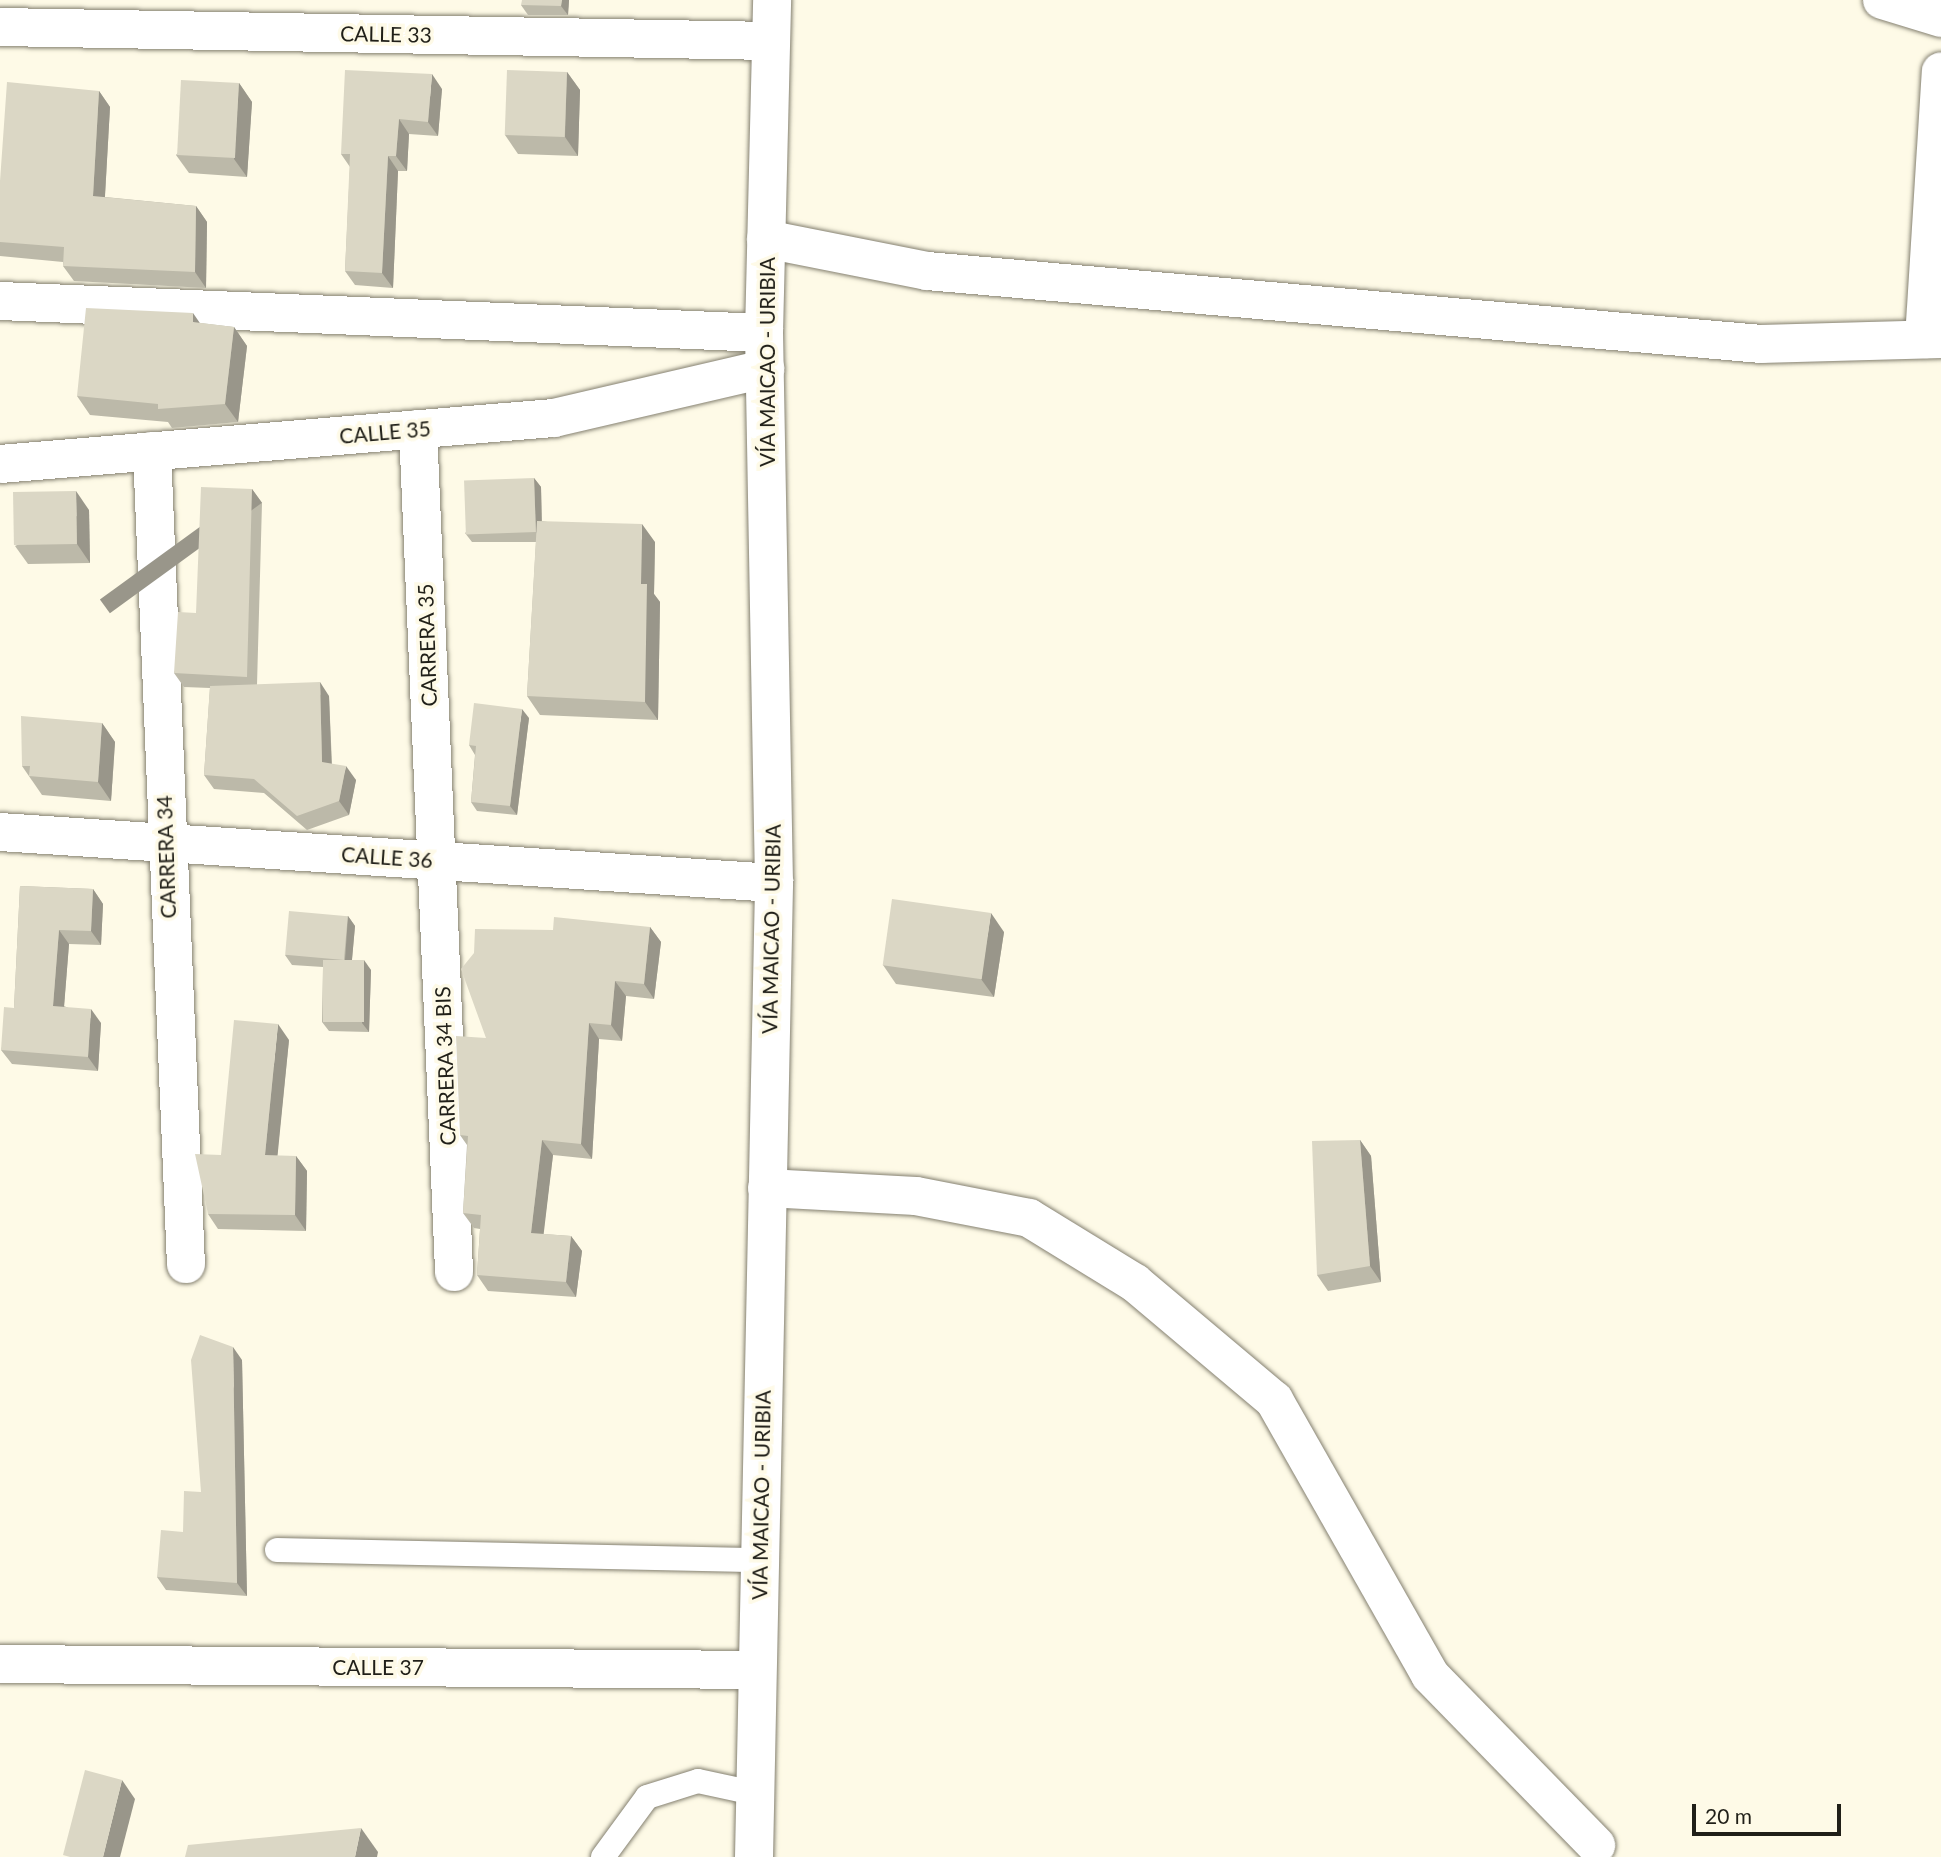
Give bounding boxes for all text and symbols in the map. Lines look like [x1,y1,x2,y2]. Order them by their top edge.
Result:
street label: CALLE 33 [340,21,432,47]
street label: VÍA MAICAO - URIBIA [754,257,780,467]
street label: CALLE 35 [338,415,432,449]
street label: CARRERA 35 [412,583,442,707]
street label: CARRERA 34 [151,795,181,919]
street label: VÍA MAICAO - URIBIA [757,823,785,1035]
street label: CALLE 36 [340,841,434,873]
street label: CARRERA 34 BIS [430,986,460,1146]
street label: VÍA MAICAO - URIBIA [747,1389,775,1601]
street label: CALLE 37 [332,1654,424,1680]
scale bar [1696,1790,1845,1834]
text: 20 m [1705,1803,1752,1828]

